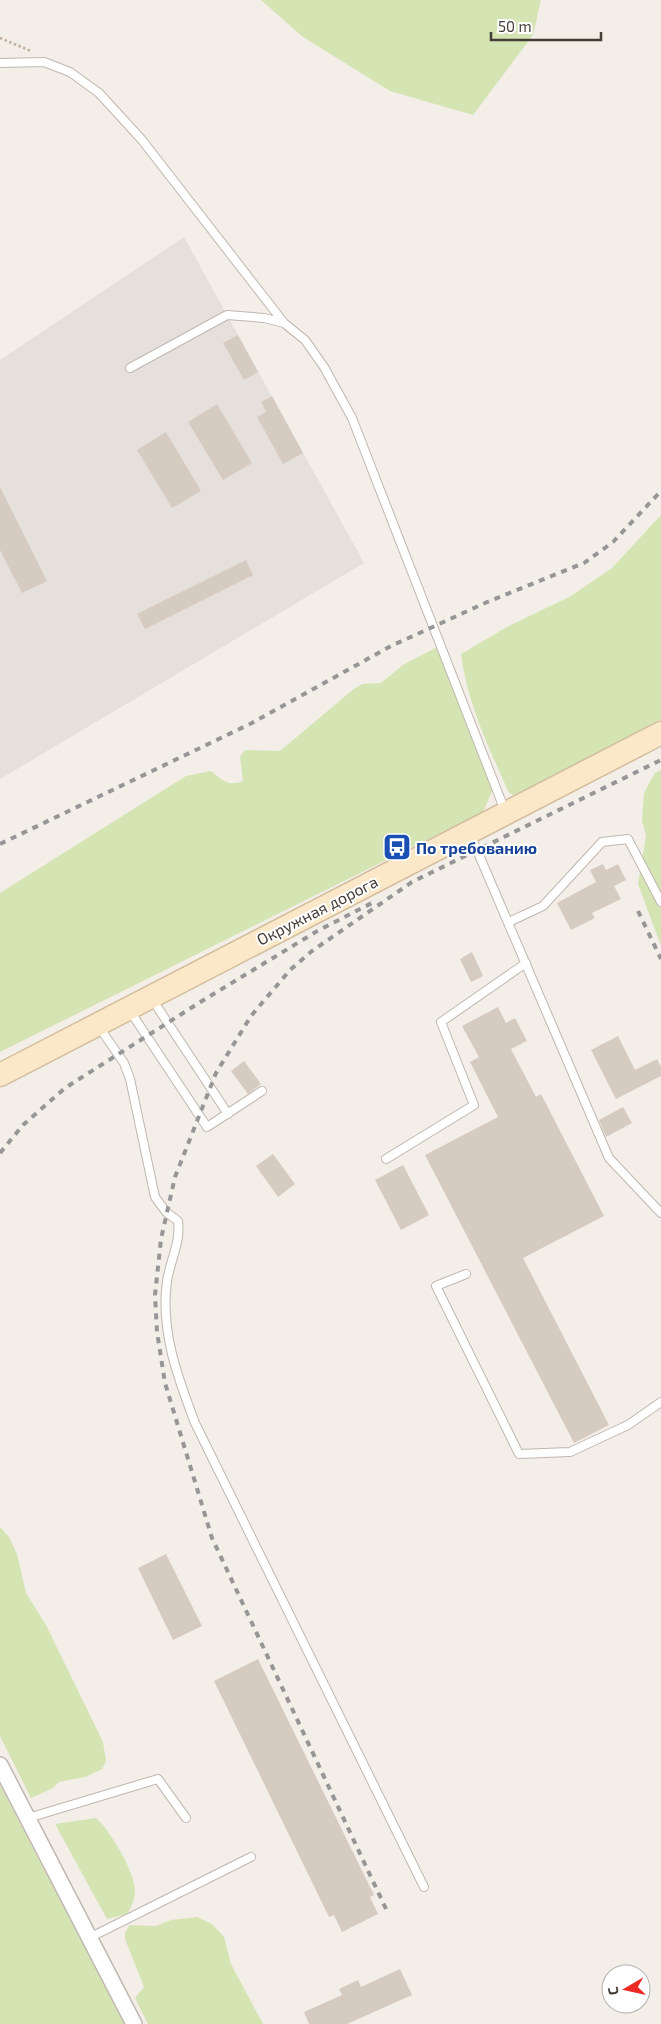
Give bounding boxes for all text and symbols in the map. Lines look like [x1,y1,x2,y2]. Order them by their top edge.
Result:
scale bar [491,10,601,42]
text: 50 m [498,17,532,35]
bus stop icon: По требованию [382,832,412,862]
place label: По требованию [416,838,537,857]
street label: Окружная дорога [253,871,381,950]
north arrow [601,1964,651,2014]
text: С [604,1986,622,1997]

